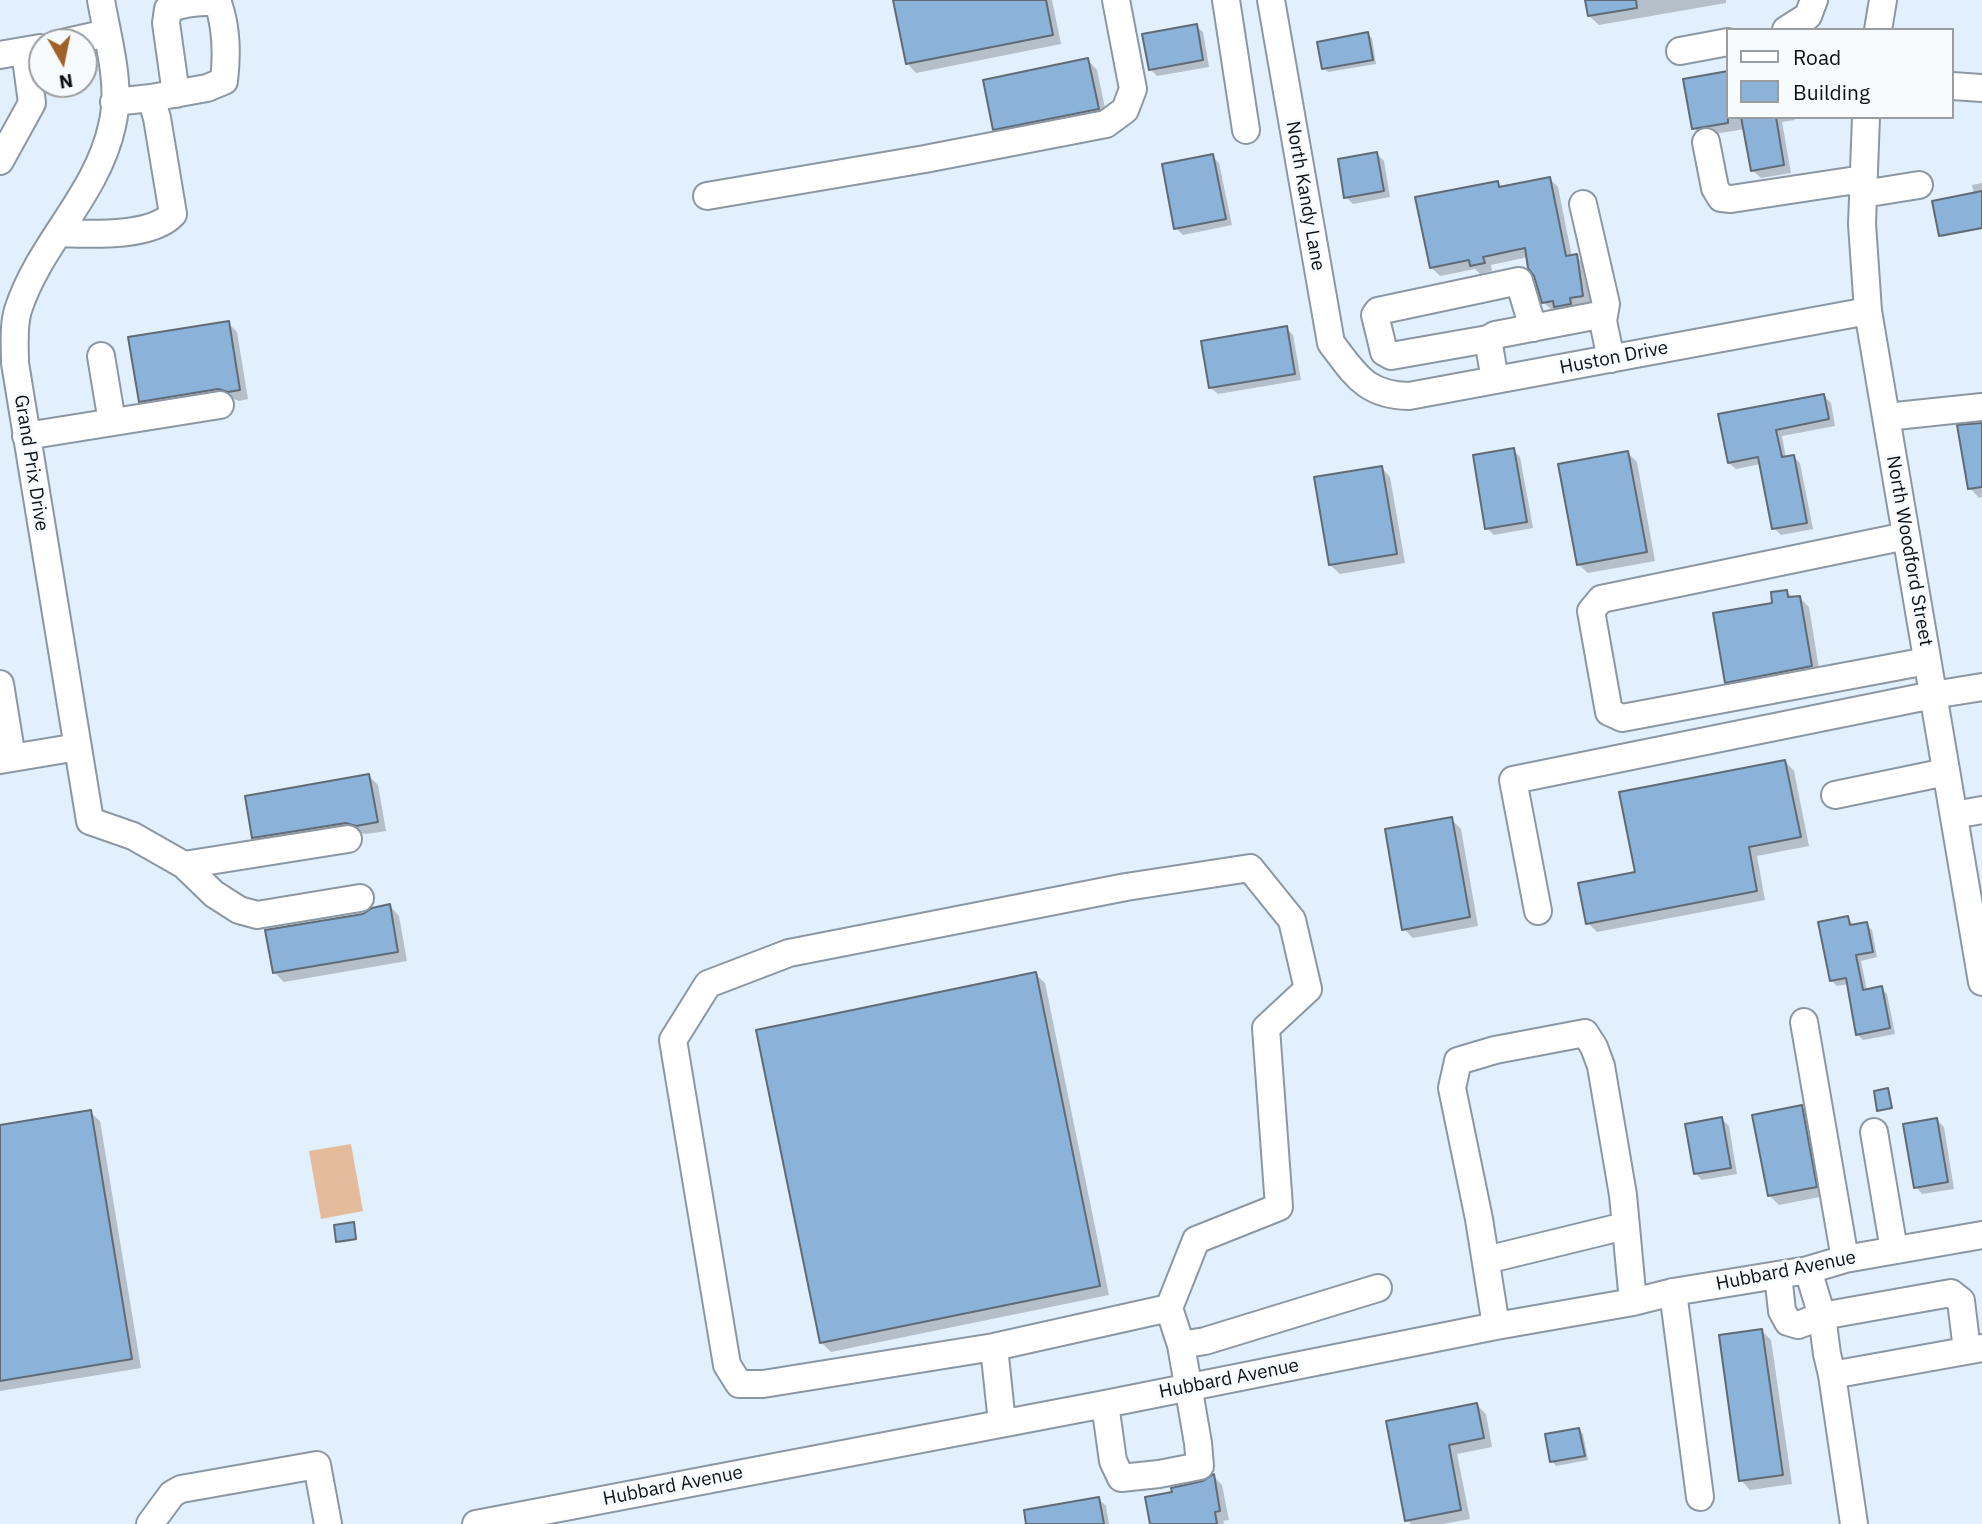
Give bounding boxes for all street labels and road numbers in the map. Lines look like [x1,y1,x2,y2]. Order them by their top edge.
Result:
street label: North Kandy Lane [1281,119,1329,273]
street label: Huston Drive [1558,336,1670,380]
street label: Grand Prix Drive [9,393,53,533]
street label: North Woodford Street [1881,454,1937,648]
street label: Hubbard Avenue [1714,1246,1858,1296]
street label: Hubbard Avenue [1157,1354,1301,1404]
street label: Hubbard Avenue [601,1461,745,1511]

